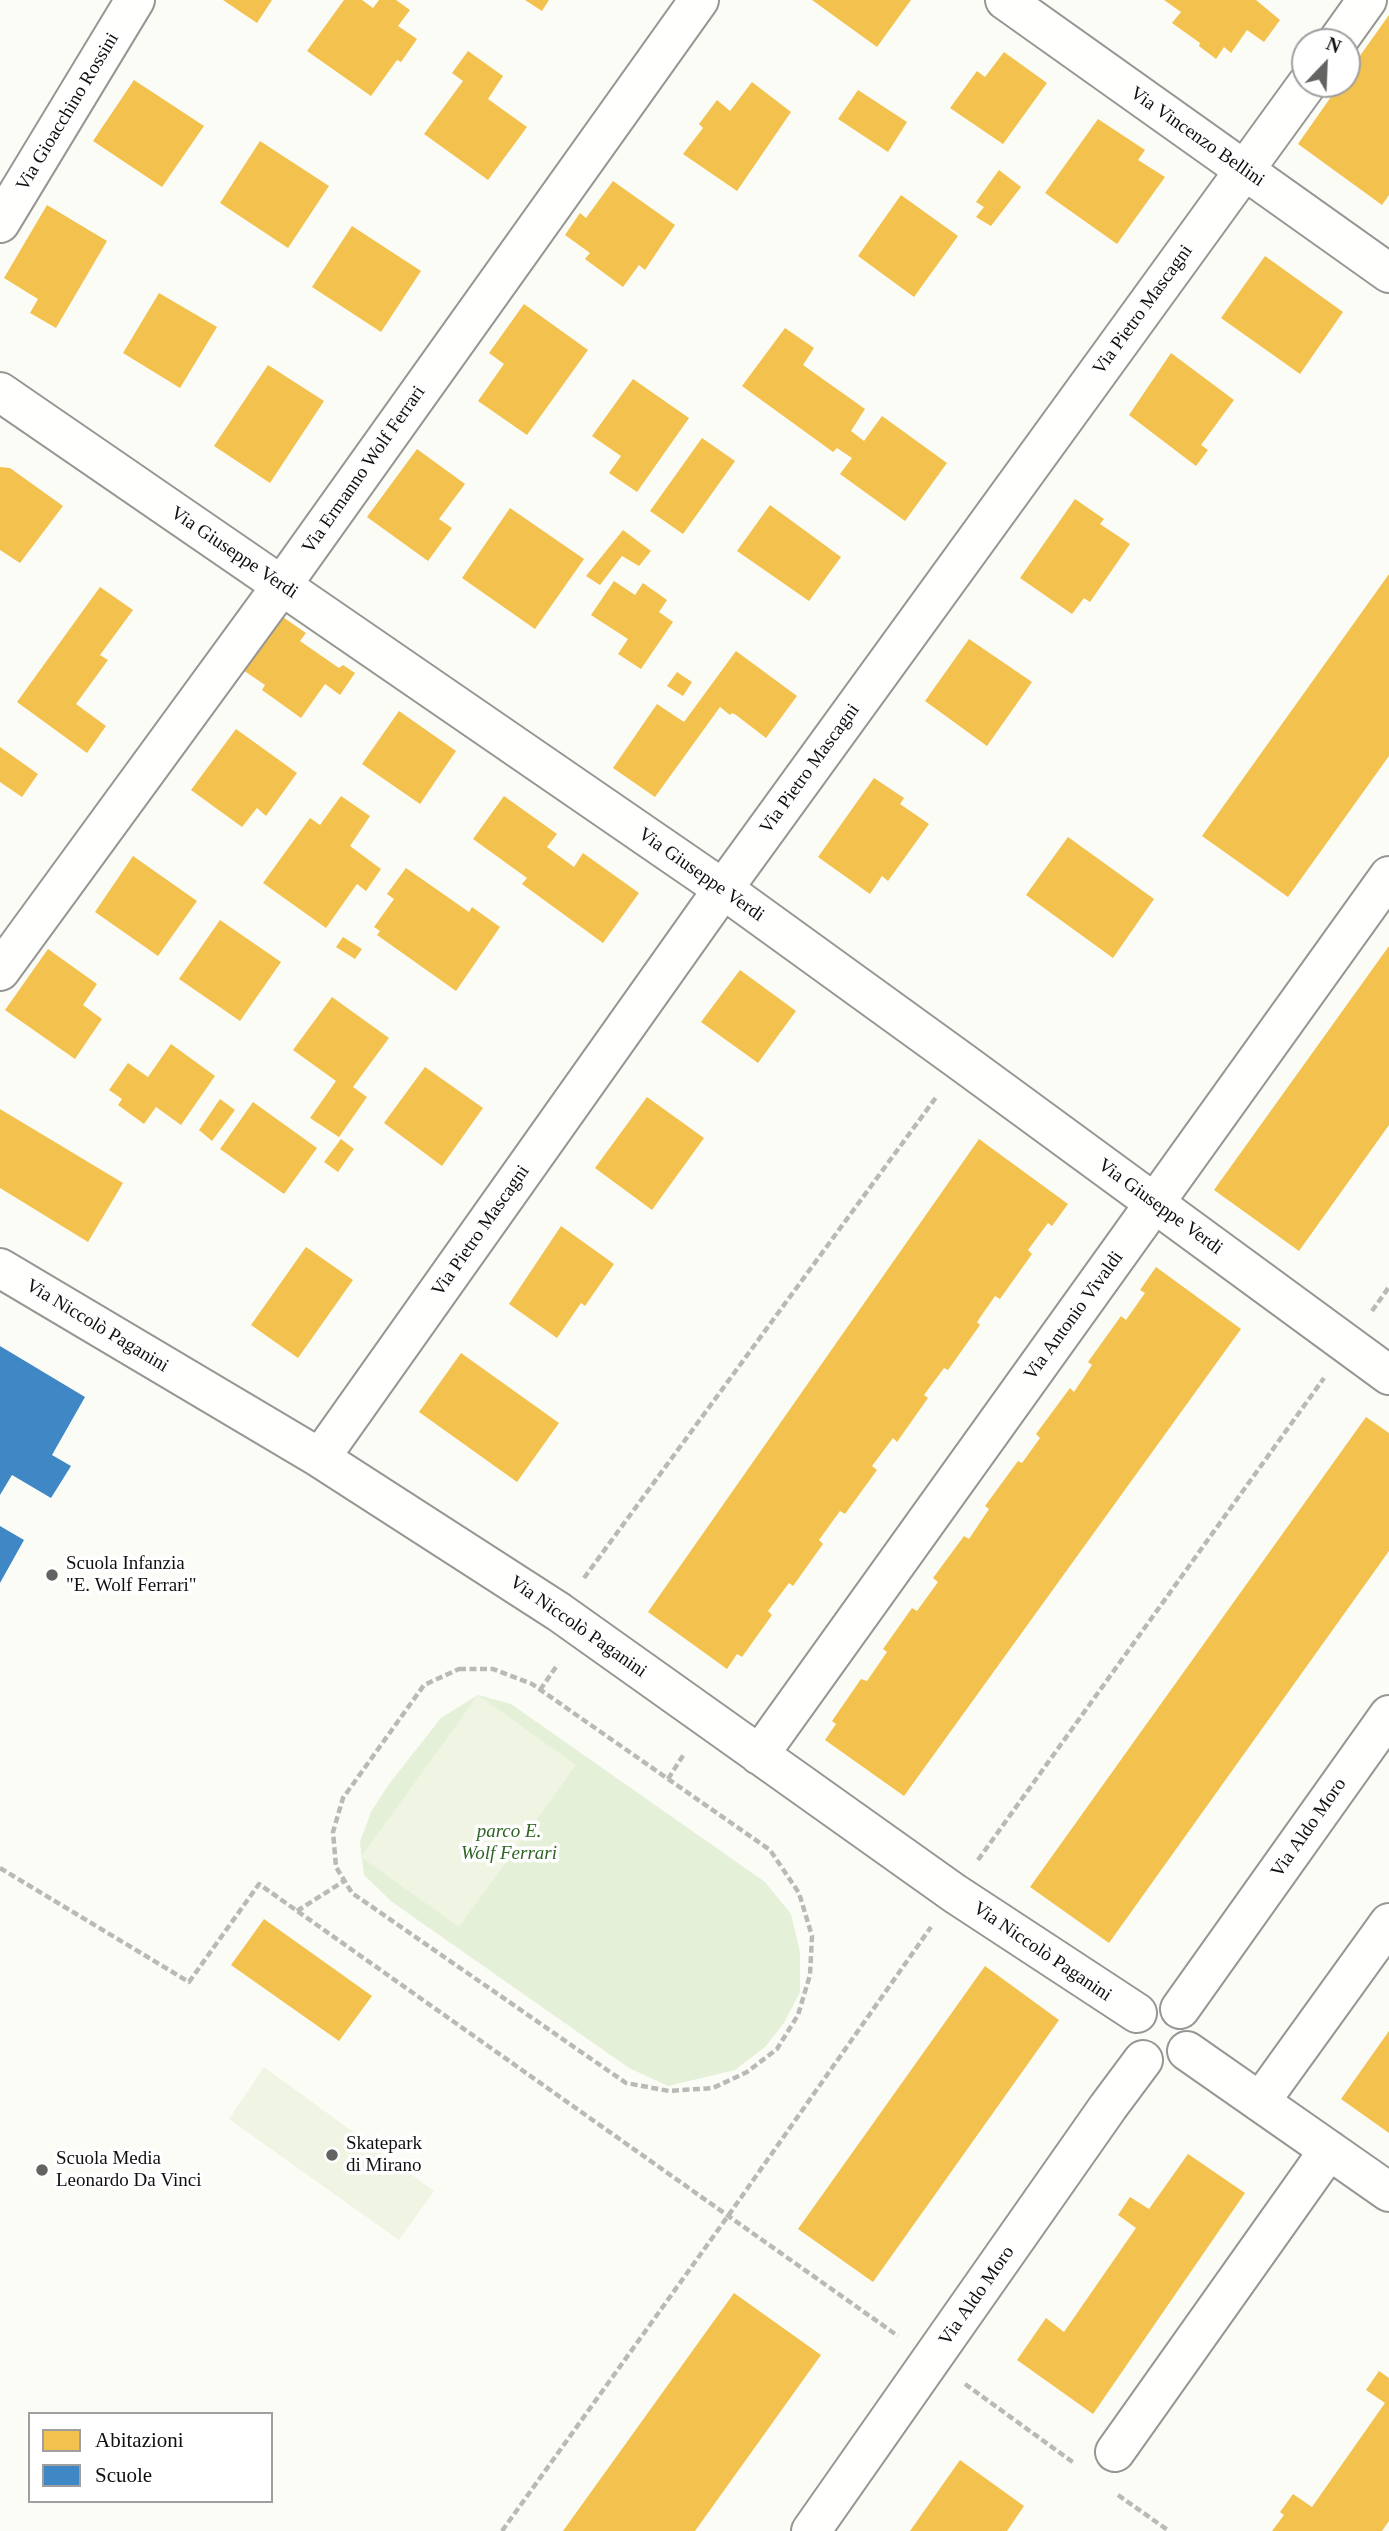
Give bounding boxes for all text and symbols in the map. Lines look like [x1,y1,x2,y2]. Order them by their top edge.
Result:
north arrow [1291,28,1361,98]
street label: Via Gioacchino Rossini [12,29,124,195]
text: N [1323,33,1344,57]
street label: Via Vincenzo Bellini [1125,82,1269,192]
street label: Via Pietro Mascagni [1088,241,1198,379]
street label: Via Ermanno Wolf Ferrari [297,382,431,558]
street label: Via Giuseppe Verdi [166,502,302,604]
street label: Via Pietro Mascagni [755,700,865,838]
street label: Via Giuseppe Verdi [634,823,768,927]
street label: Via Giuseppe Verdi [1093,1154,1227,1260]
street label: Via Pietro Mascagni [427,1161,535,1301]
street label: Via Antonio Vivaldi [1020,1247,1128,1385]
street label: Via Niccolò Paganini [22,1274,172,1378]
place label: Scuola Infanzia "E. Wolf Ferrari" [66,1553,197,1597]
marker: Scuola Infanzia "E. Wolf Ferrari" [44,1567,60,1583]
street label: Via Niccolò Paganini [505,1571,651,1683]
street label: Via Aldo Moro [1266,1774,1352,1882]
park label: parco E. Wolf Ferrari [461,1821,557,1865]
street label: Via Niccolò Paganini [968,1897,1116,2007]
place label: Skatepark di Mirano [346,2133,422,2177]
marker: Skatepark di Mirano [324,2147,340,2163]
place label: Scuola Media Leonardo Da Vinci [56,2148,202,2192]
marker: Scuola Media Leonardo Da Vinci [34,2162,50,2178]
street label: Via Aldo Moro [934,2242,1020,2350]
legend [28,2412,273,2503]
text: Abitazioni [95,2428,184,2452]
text: Scuole [95,2463,152,2487]

